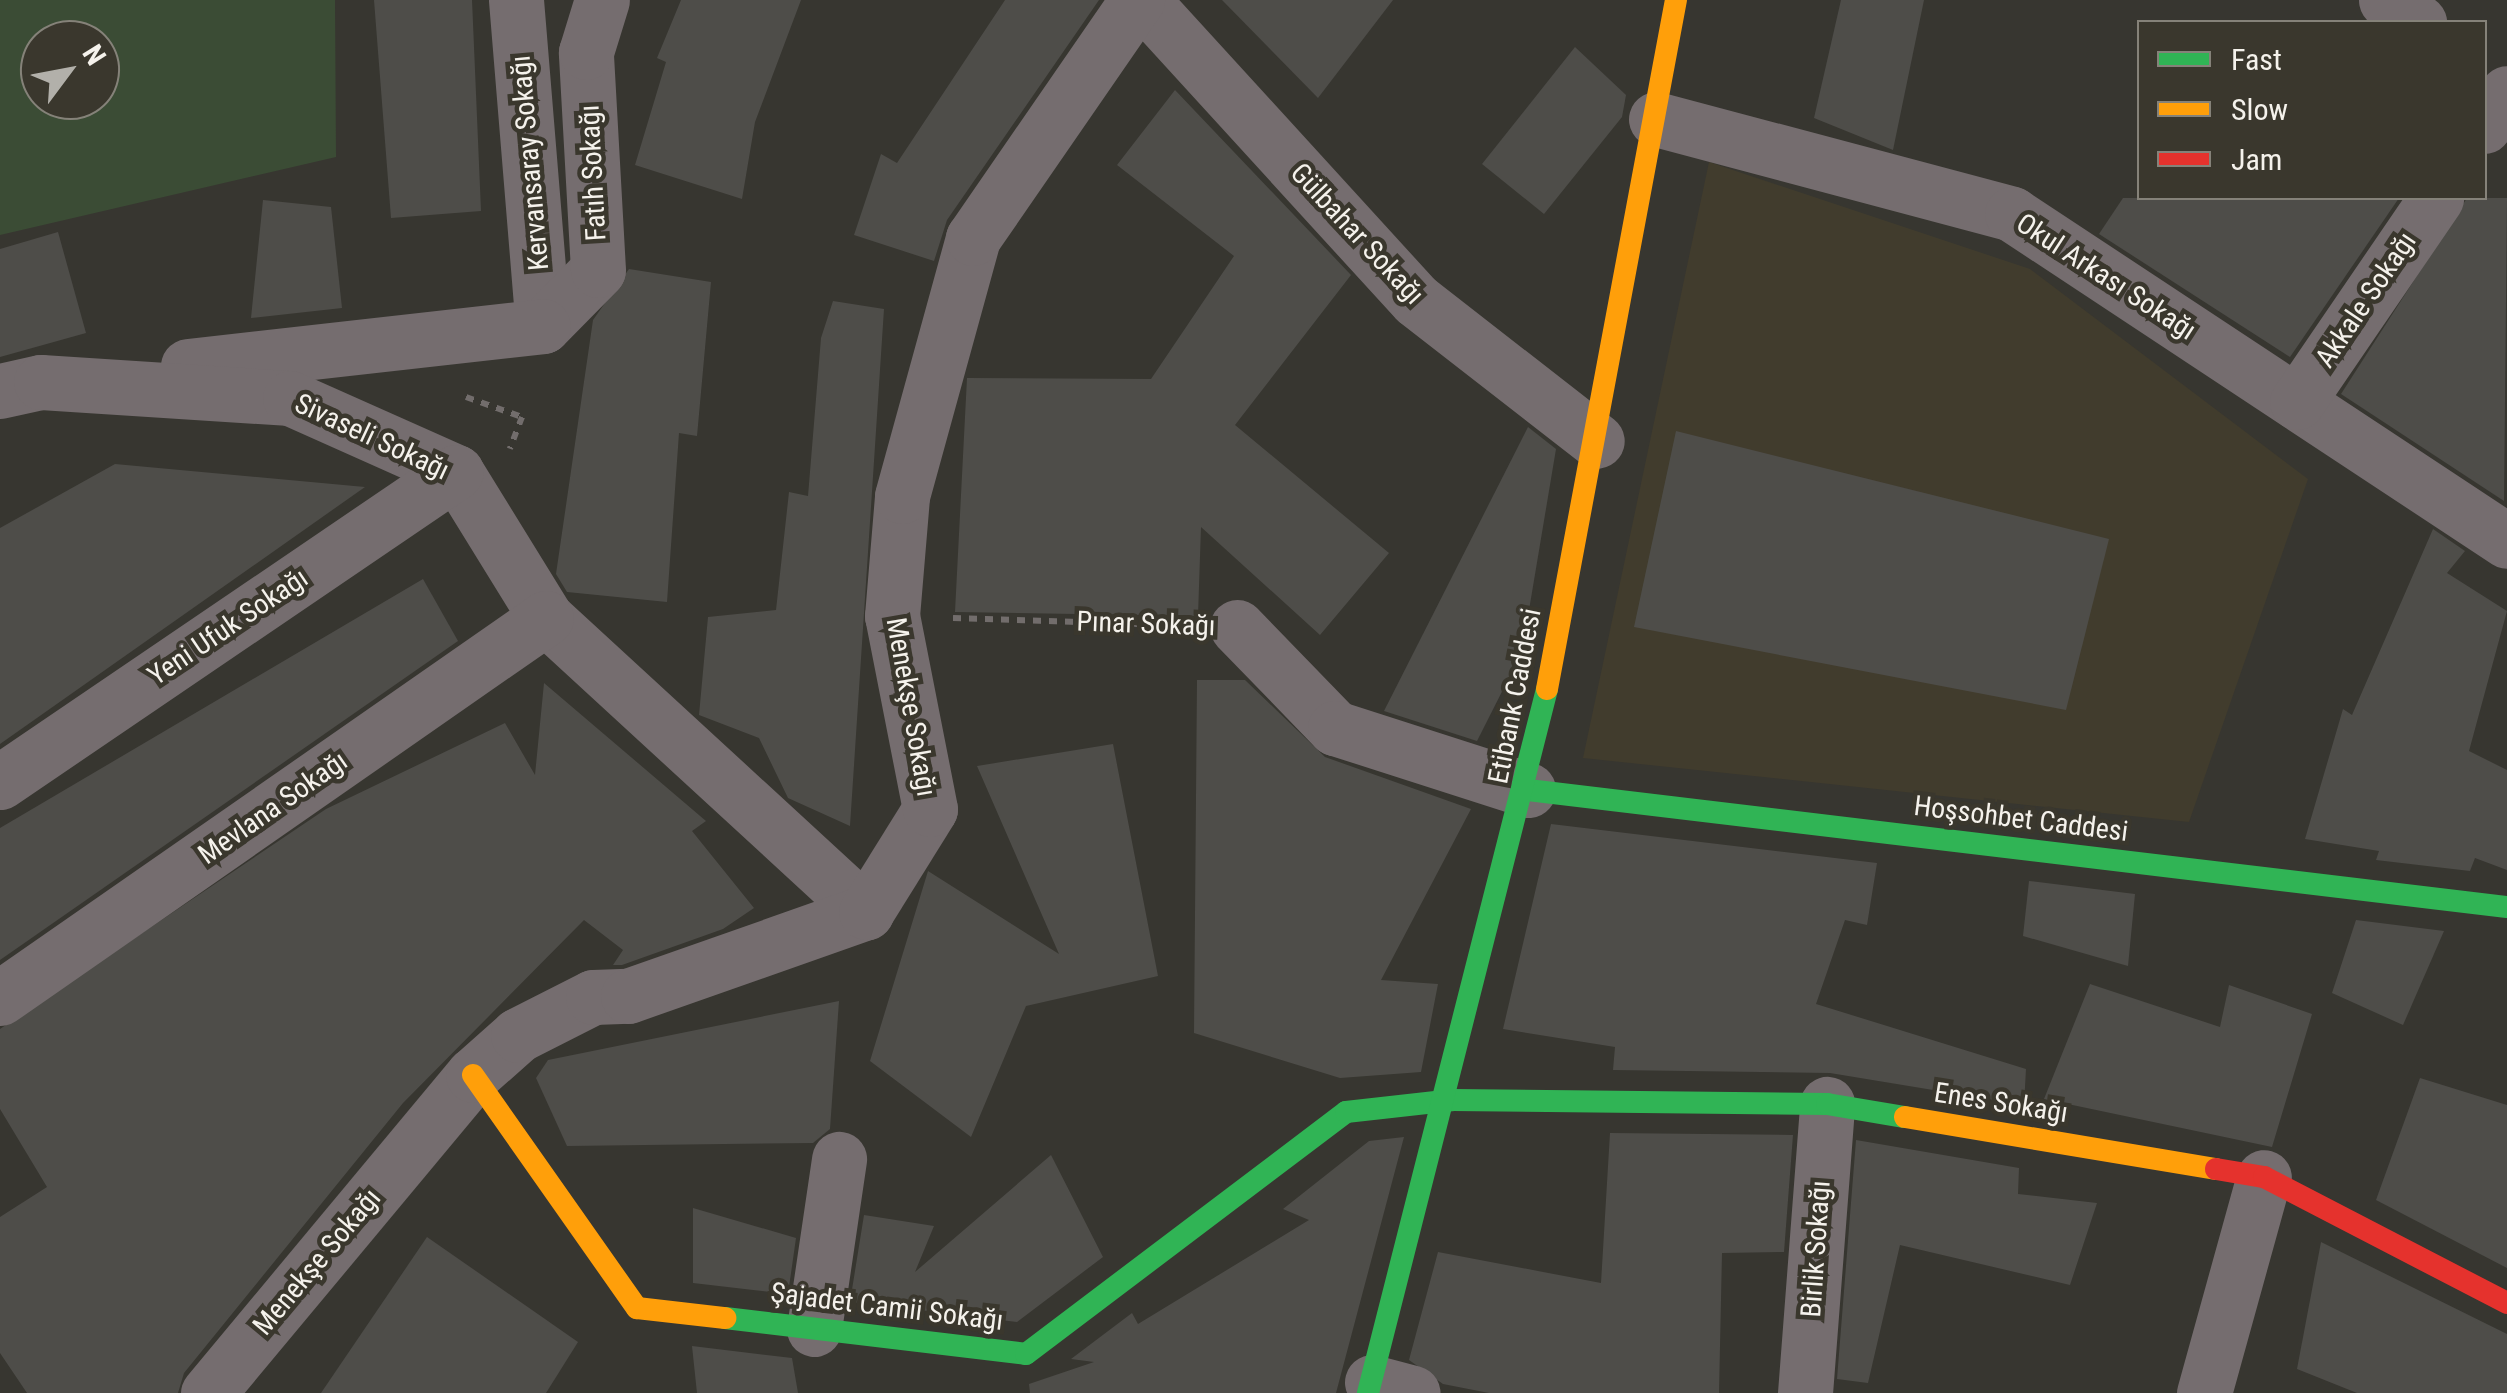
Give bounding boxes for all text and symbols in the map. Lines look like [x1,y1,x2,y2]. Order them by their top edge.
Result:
north arrow [20,20,120,120]
legend [2137,20,2487,200]
text: N [76,39,113,71]
text: Fast [2231,42,2282,77]
street label: Kervansaray Sokağı [504,54,556,272]
text: Slow [2231,92,2288,127]
street label: Fatıh Sokağı [573,104,613,242]
text: Jam [2231,142,2282,177]
street label: Gülbahar Sokağı [1283,156,1431,312]
street label: Okul Arkası Sokağı [2010,206,2202,348]
street label: Akkale Sokağı [2309,226,2423,374]
street label: Sivaseli Sokağı [290,387,454,487]
street label: Yeni Ufuk Sokağı [142,561,314,693]
street label: Pınar Sokağı [1076,605,1216,643]
street label: Etibank Caddesi [1482,606,1548,786]
street label: Menekşe Sokağı [879,615,943,799]
street label: Mevlana Sokağı [192,744,354,872]
street label: Hoşsohbet Caddesi [1912,789,2130,849]
street label: Enes Sokağı [1932,1076,2070,1130]
street label: Birlik Sokağı [1794,1179,1838,1319]
street label: Menekşe Sokağı [246,1182,388,1342]
street label: Şajadet Camii Sokağı [769,1276,1005,1338]

